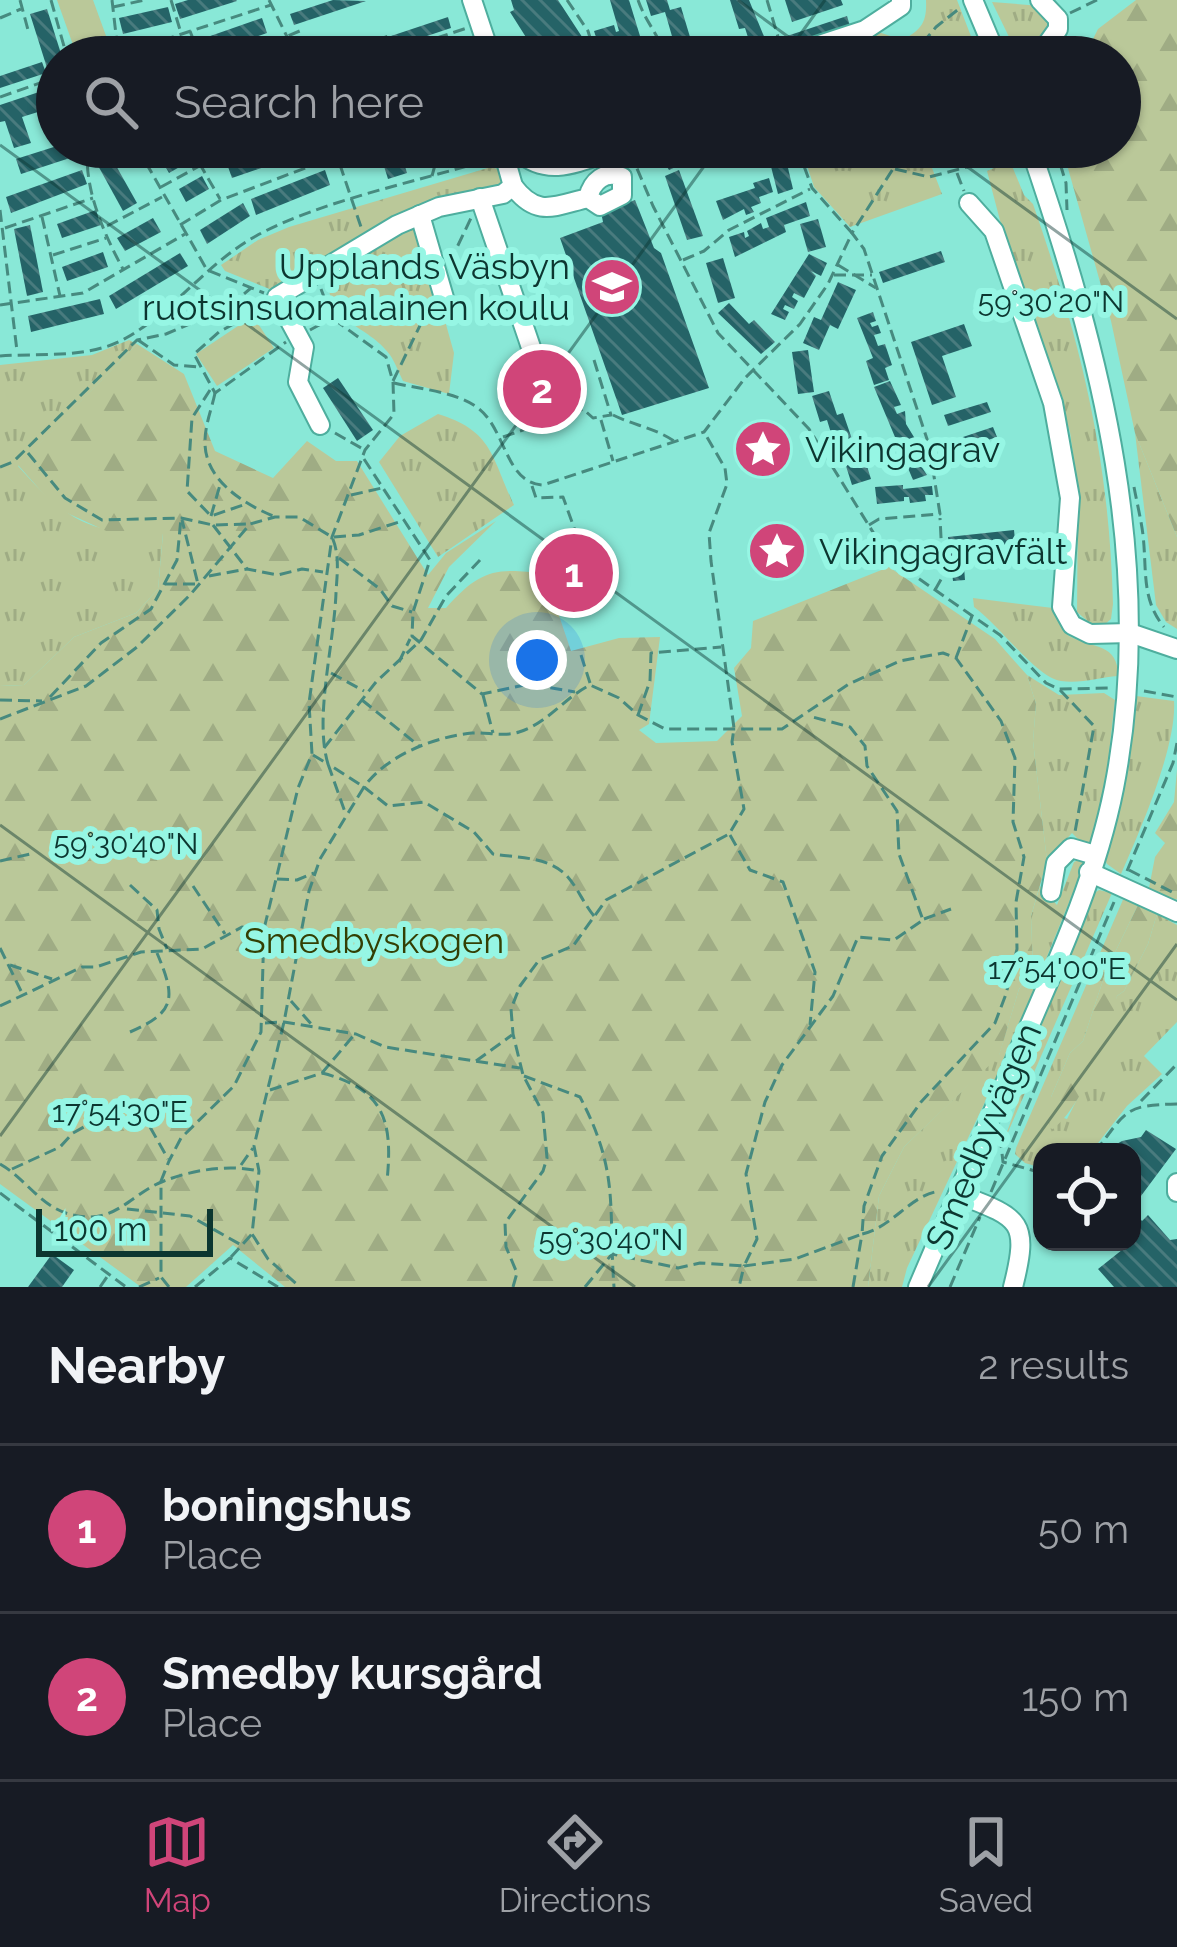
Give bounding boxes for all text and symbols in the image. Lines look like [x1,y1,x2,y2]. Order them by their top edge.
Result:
search box [36,36,1141,168]
icon: search [78,69,144,135]
text: Search here [174,76,424,129]
place label: Upplands Väsbyn ruotsinsuomalainen koulu [142,245,570,328]
school or university icon: Upplands Väsbyn ruotsinsuomalainen koulu [581,256,643,318]
text: 59°30'20"N [978,284,1124,319]
pin: 2 [503,344,581,434]
place icon: Vikingagrav [732,418,794,480]
place label: Vikingagrav [805,428,1000,470]
place icon: Vikingagravfält [746,520,808,582]
pin: 1 [535,528,613,618]
place label: Vikingagravfält [819,530,1067,572]
your location [507,630,567,690]
text: 59°30'40"N [54,826,198,861]
park label: Smedbyskogen [244,919,504,961]
text: 17°54'00"E [988,951,1126,986]
street label: Smedbyvägen [916,1016,1050,1256]
text: 17°54'30"E [52,1094,188,1129]
map controls [1033,1143,1141,1251]
button: locate [1033,1143,1141,1251]
scale bar [36,1203,213,1256]
text: 100 m [54,1210,147,1249]
text: 59°30'40"N [539,1222,683,1257]
text: Nearby [48,1335,225,1395]
text: 2 results [978,1342,1129,1388]
text: boningshus [162,1479,412,1532]
text: 1 [77,1506,97,1552]
text: 50 m [1038,1506,1129,1552]
text: Place [162,1532,262,1578]
text: Smedby kursgård [162,1647,543,1700]
text: 2 [76,1674,98,1720]
text: 150 m [1021,1674,1129,1720]
text: Place [162,1700,262,1746]
tab: Map [144,1809,211,1920]
tab: Directions [499,1809,651,1920]
tab: Saved [939,1809,1033,1920]

